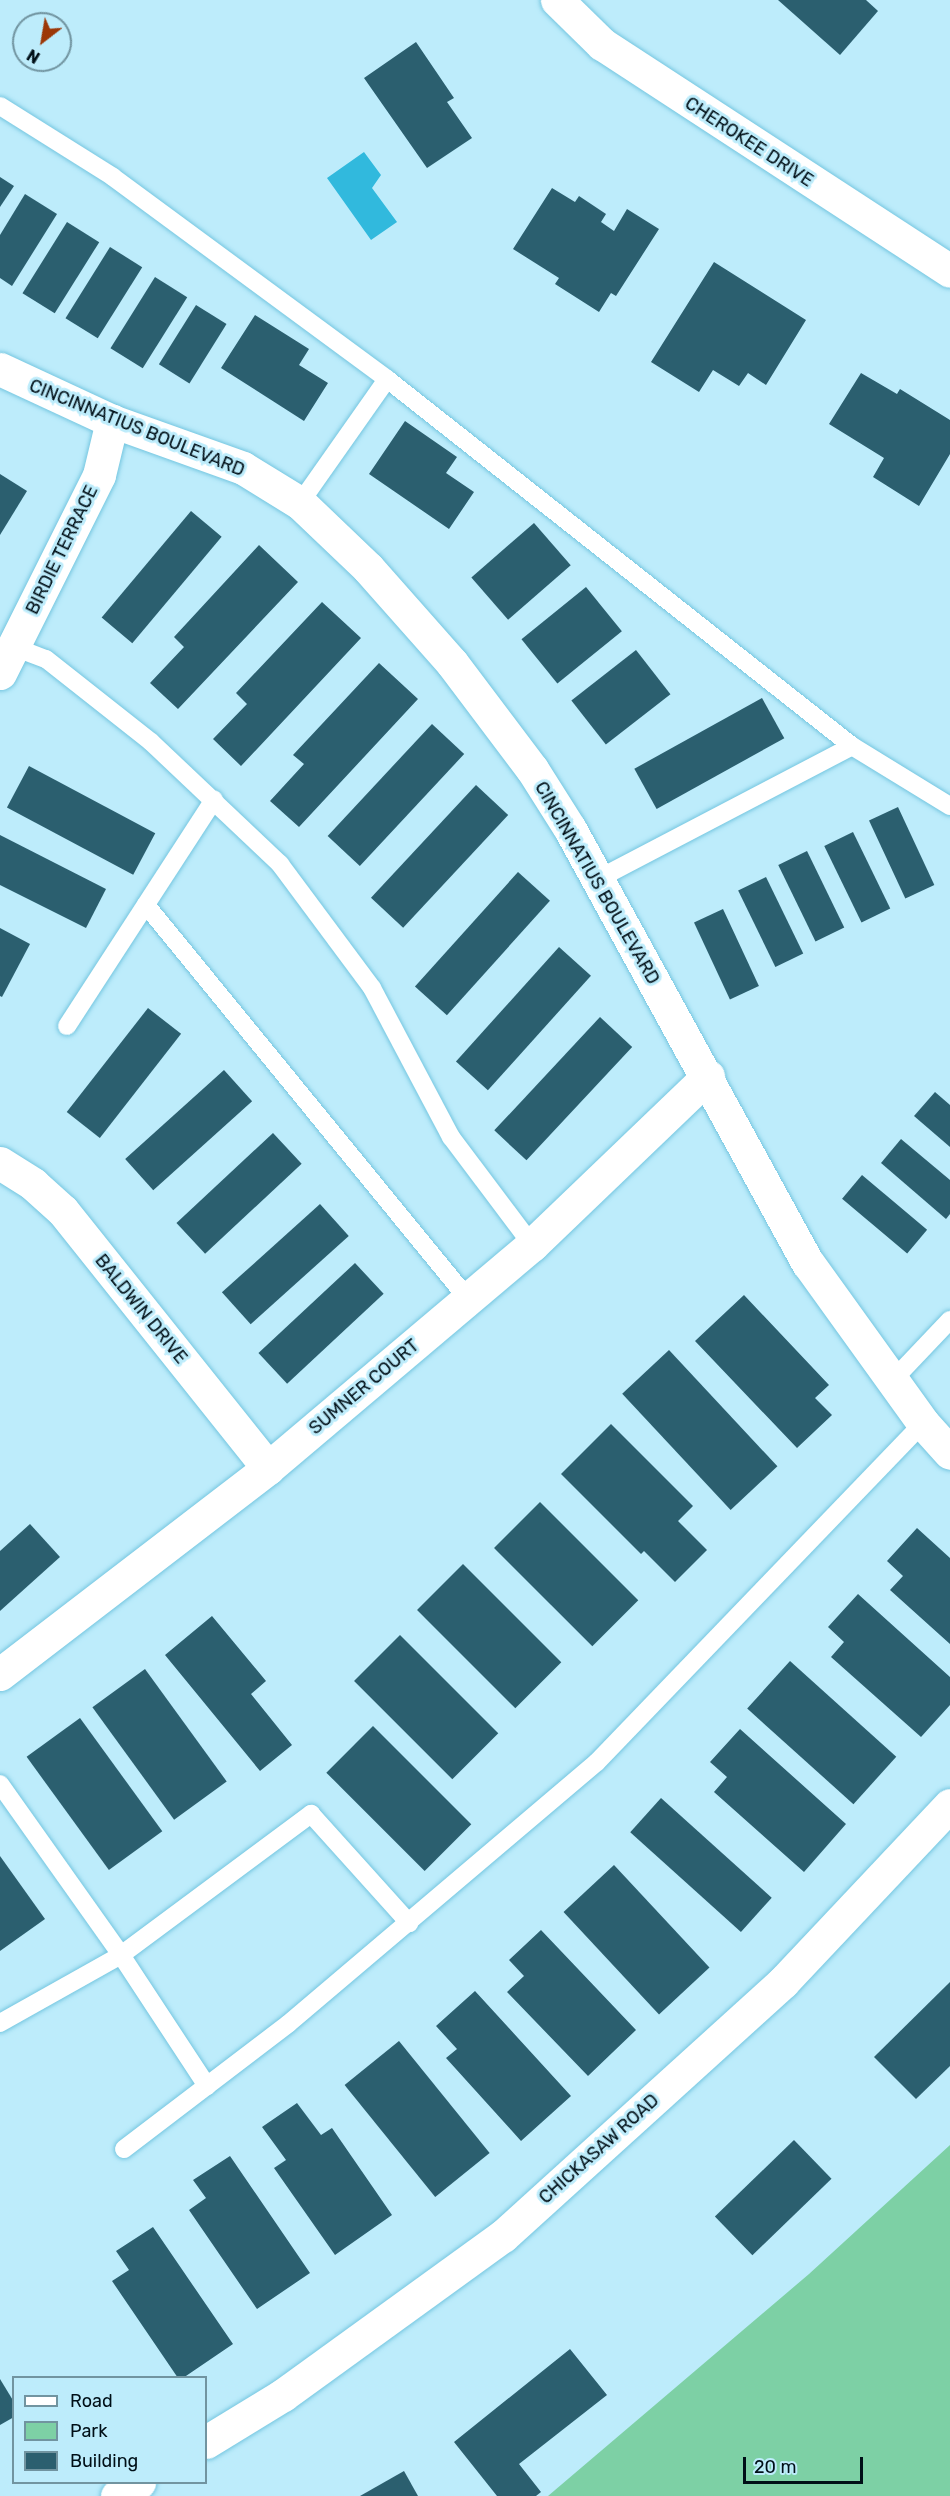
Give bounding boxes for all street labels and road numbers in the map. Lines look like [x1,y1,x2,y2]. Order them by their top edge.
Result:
street label: CHEROKEE DRIVE [681,92,817,192]
street label: CINCINNATIUS BOULEVARD [26,375,248,481]
street label: BIRDIE TERRACE [21,482,103,618]
street label: CINCINNATIUS BOULEVARD [530,778,664,988]
street label: BALDWIN DRIVE [90,1250,192,1368]
street label: SUMNER COURT [305,1335,423,1439]
street label: CHICKASAW ROAD [535,2089,663,2209]

